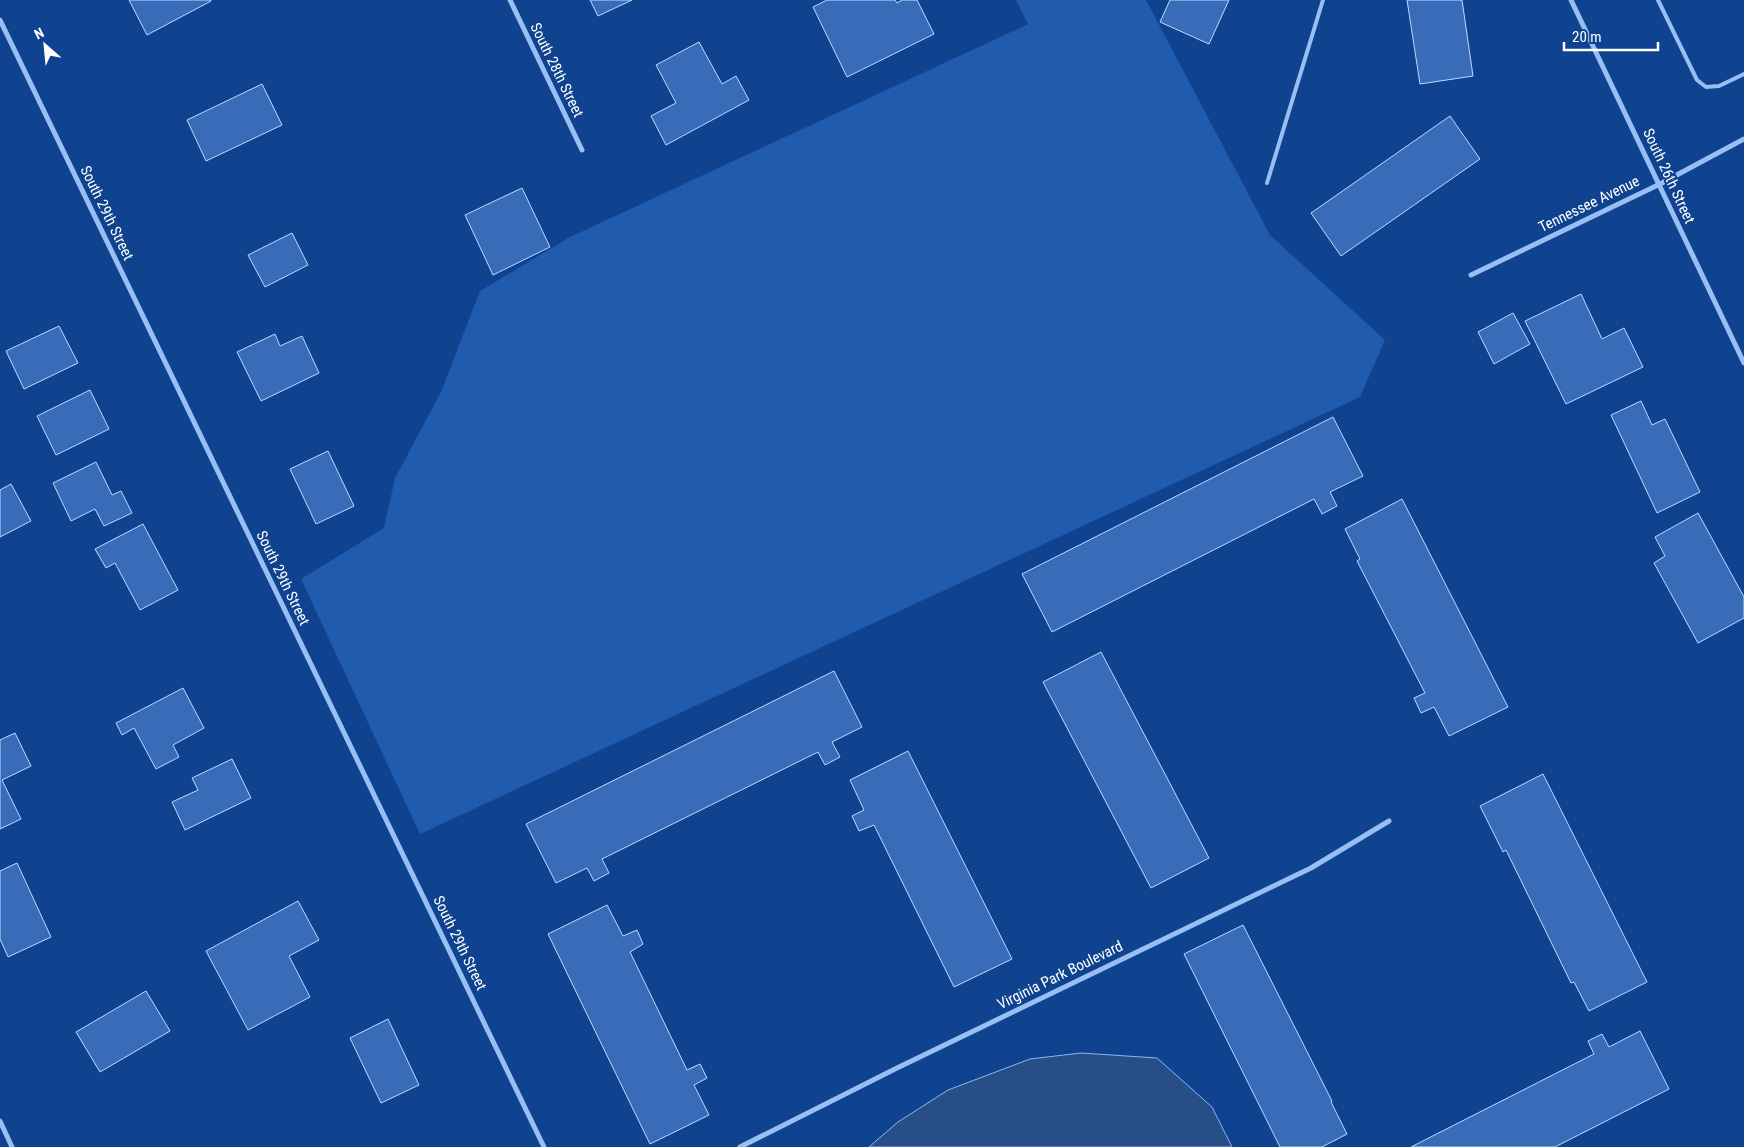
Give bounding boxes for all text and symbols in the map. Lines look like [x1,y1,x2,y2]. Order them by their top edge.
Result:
north arrow [20,20,70,70]
street label: South 28th Street [526,20,588,120]
scale bar [1564,20,1658,52]
text: N [32,24,47,42]
text: 20 m [1572,28,1602,46]
street label: South 26th Street [1639,126,1699,226]
street label: South 29th Street [76,163,138,263]
street label: Tennessee Avenue [1536,172,1642,236]
street label: South 29th Street [252,528,314,628]
street label: South 29th Street [429,893,491,993]
street label: Virginia Park Boulevard [994,937,1126,1013]

